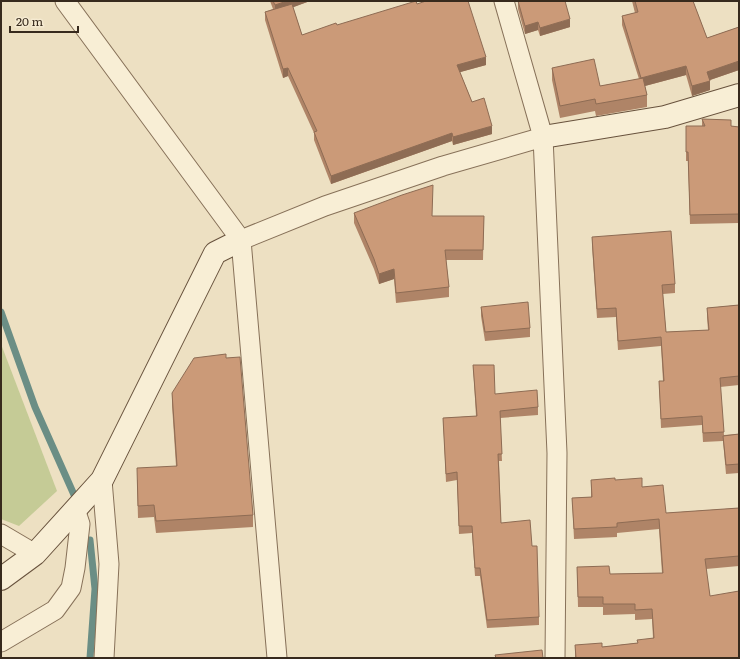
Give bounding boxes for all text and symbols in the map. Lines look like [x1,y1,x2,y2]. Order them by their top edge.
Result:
scale bar [10,8,78,34]
text: 20 m [16,12,43,30]

